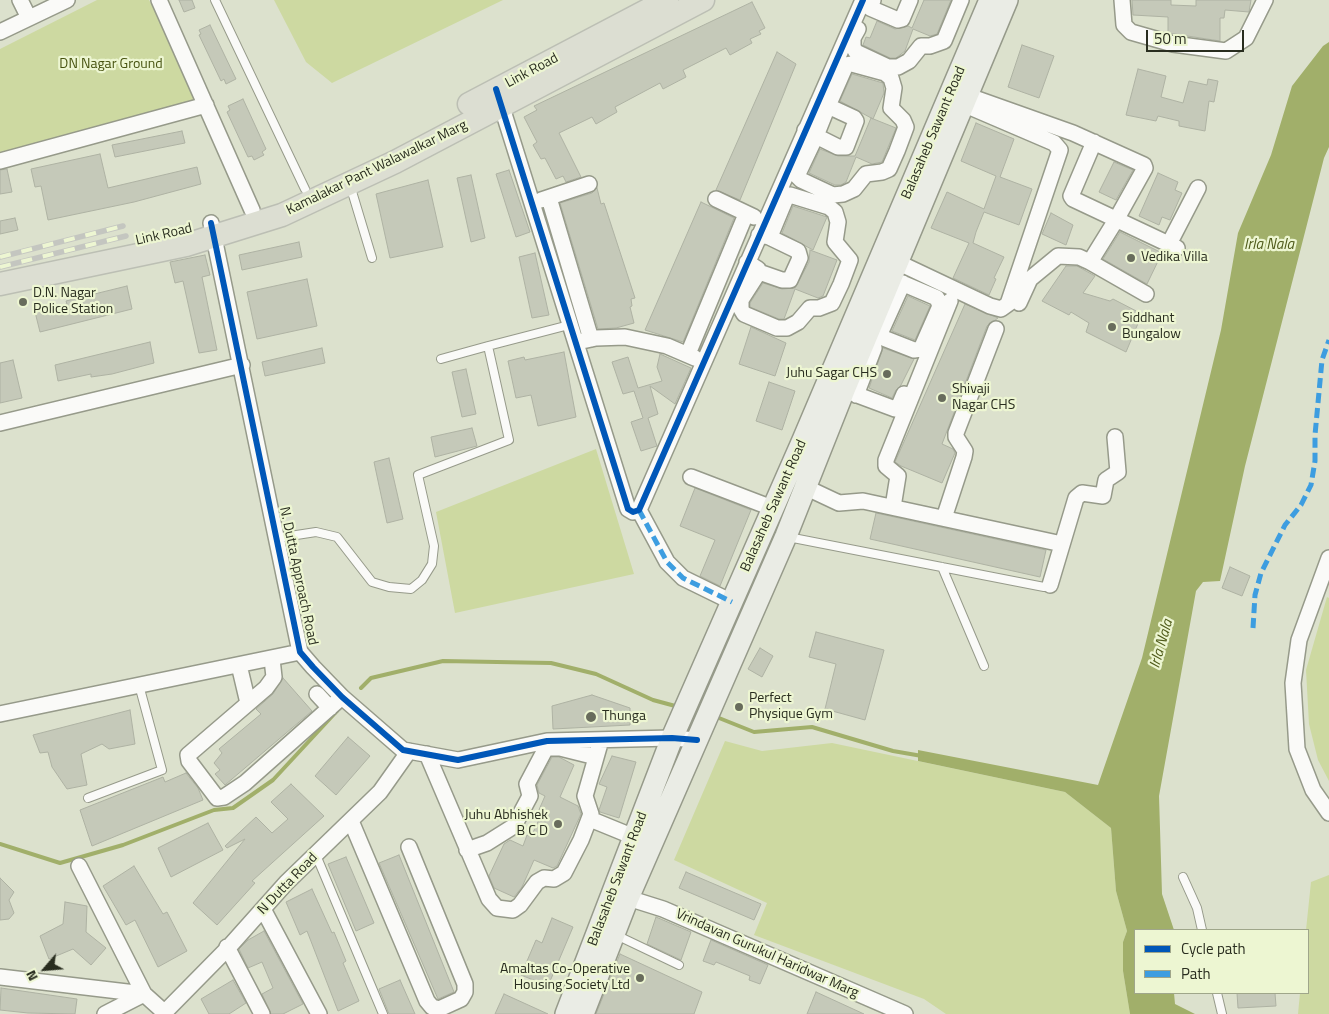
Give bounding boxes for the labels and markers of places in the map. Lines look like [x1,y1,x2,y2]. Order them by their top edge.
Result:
place label: Vedika Villa [1141,250,1208,266]
marker: Vedika Villa [1125,252,1137,264]
place label: D.N. Nagar Police Station [33,286,113,318]
marker: D.N. Nagar Police Station [17,296,29,308]
place label: Siddhant Bungalow [1122,311,1181,344]
marker: Siddhant Bungalow [1106,321,1118,333]
place label: Juhu Sagar CHS [786,366,877,382]
marker: Juhu Sagar CHS [881,368,893,380]
place label: Shivaji Nagar CHS [952,382,1015,414]
marker: Shivaji Nagar CHS [936,392,948,404]
place label: Perfect Physique Gym [749,691,833,724]
marker: Perfect Physique Gym [733,701,745,713]
place label: Thunga [602,709,646,725]
marker: Thunga [584,710,598,724]
place label: Juhu Abhishek B C D [464,808,548,840]
marker: Juhu Abhishek B C D [552,818,564,830]
place label: Amaltas Co-Operative Housing Society Ltd [500,962,630,994]
marker: Amaltas Co-Operative Housing Society Ltd [634,972,646,984]

